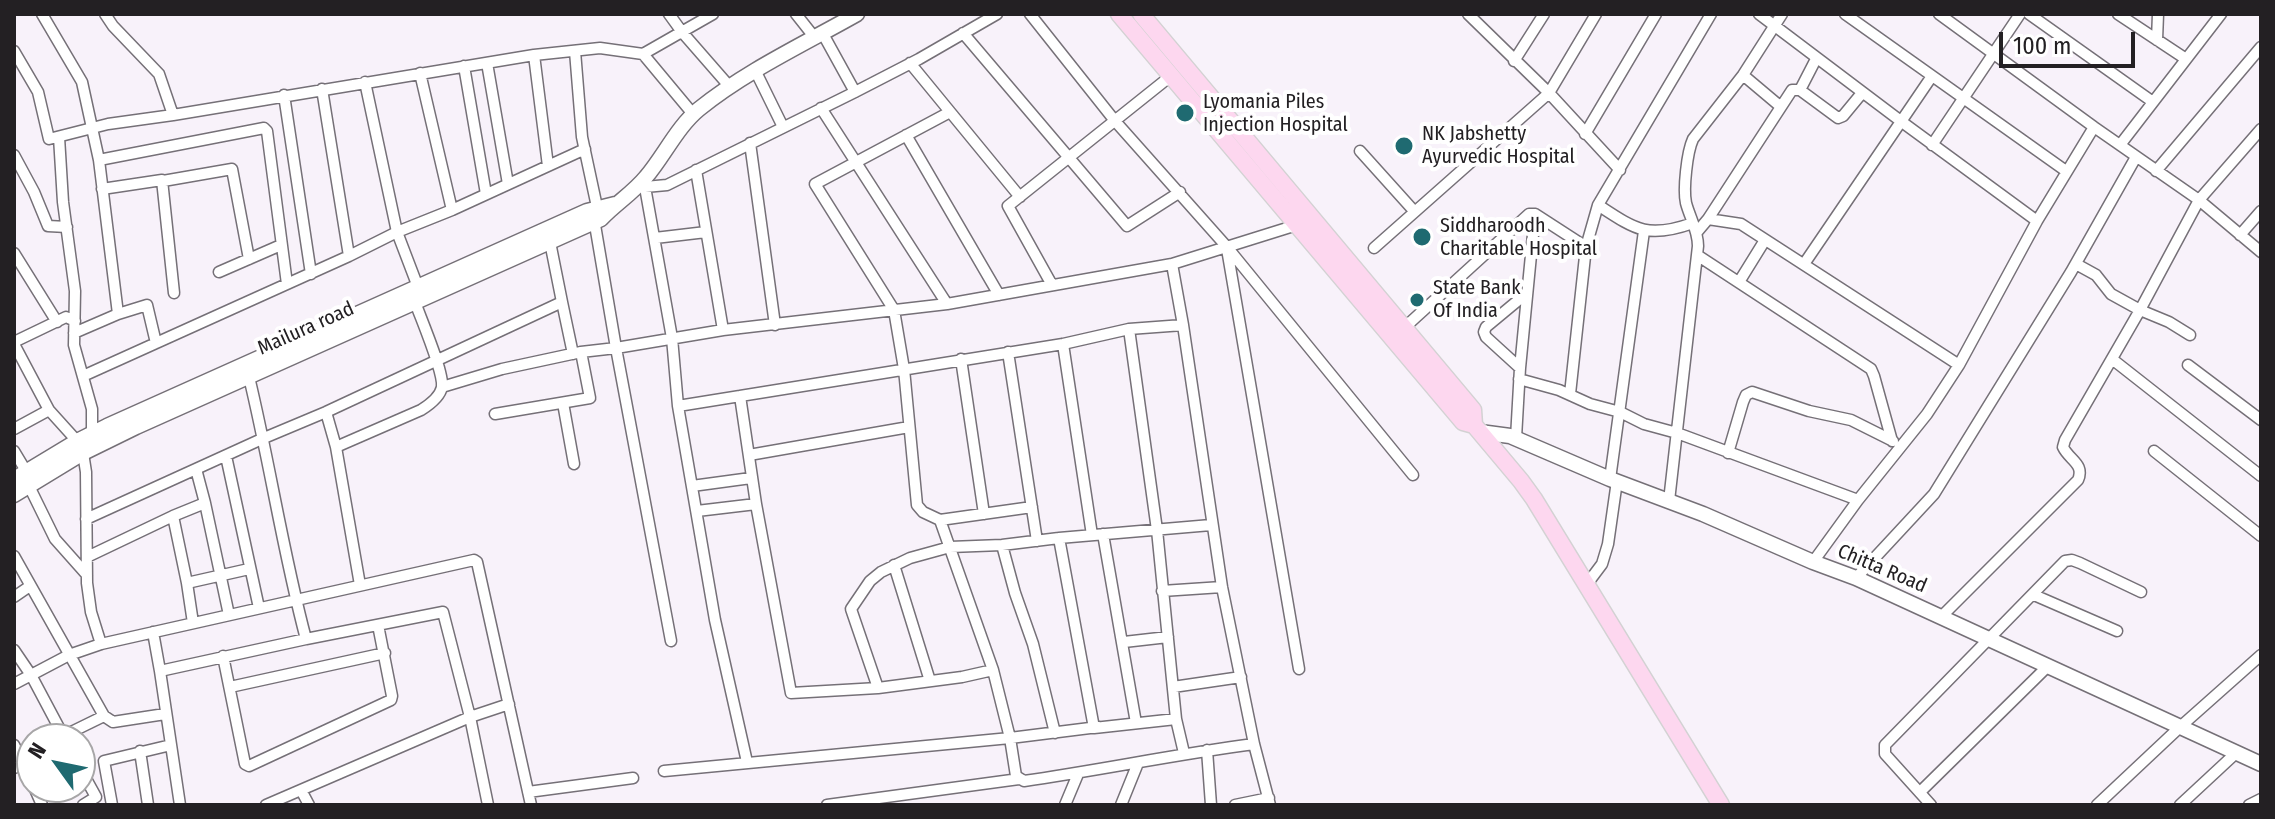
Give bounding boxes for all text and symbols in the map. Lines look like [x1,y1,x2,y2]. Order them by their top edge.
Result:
scale bar [2003,16,2139,66]
text: 100 m [2013,32,2071,60]
place label: Lyomania Piles Injection Hospital [1203,90,1348,137]
marker: Lyomania Piles Injection Hospital [1174,102,1196,124]
place label: NK Jabshetty Ayurvedic Hospital [1422,122,1575,169]
marker: NK Jabshetty Ayurvedic Hospital [1393,135,1415,157]
place label: Siddharoodh Charitable Hospital [1440,214,1597,261]
marker: Siddharoodh Charitable Hospital [1411,226,1433,248]
place label: State Bank Of India [1433,276,1521,323]
marker: State Bank Of India [1408,291,1426,309]
street label: Mailura road [254,297,358,361]
street label: Chitta Road [1834,540,1930,598]
north arrow [16,723,96,803]
text: N [22,738,52,764]

